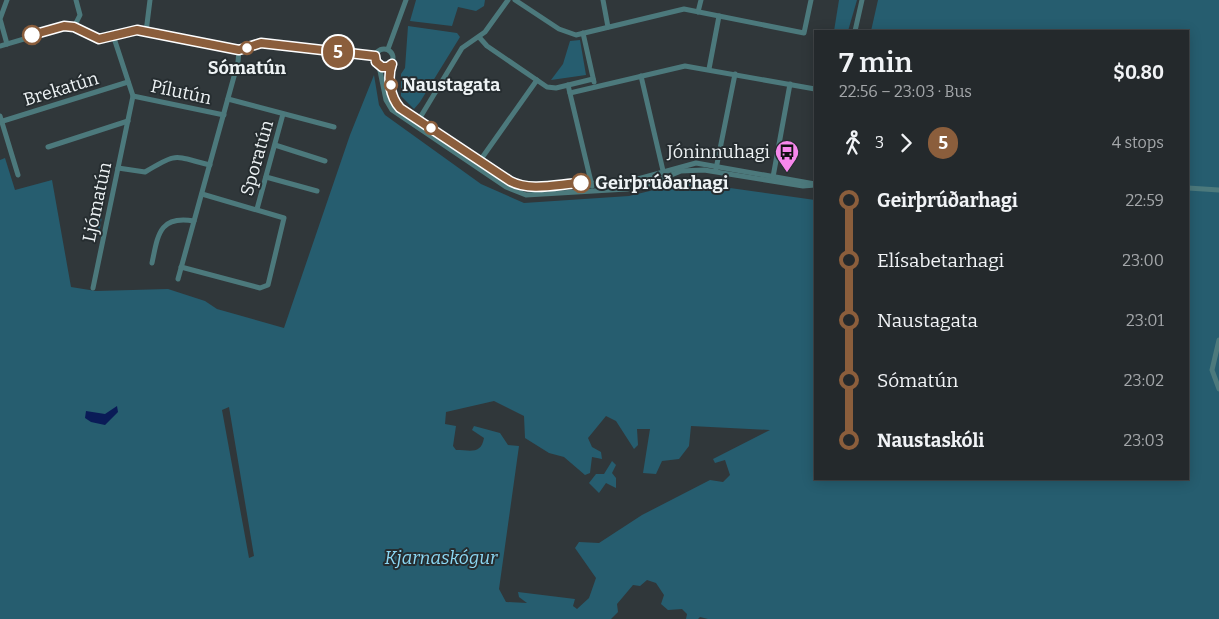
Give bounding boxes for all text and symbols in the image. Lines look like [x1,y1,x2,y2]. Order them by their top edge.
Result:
unlabelled marker [22,25,42,45]
line badge: 5 [322,36,354,68]
marker: Sómatún [240,41,254,55]
text: 5 [333,41,343,63]
text: 7 min [839,46,912,79]
place label: Sómatún [208,57,287,79]
text: $0.80 [1113,61,1164,84]
street label: Brekatún [21,67,102,111]
place label: Naustagata [402,74,500,96]
street label: Pílutún [149,75,214,109]
marker: Naustagata [384,78,398,92]
text: 22:56 – 23:03 · Bus [839,82,972,101]
street label: Sporatún [236,117,278,198]
unlabelled marker [424,121,438,135]
icon: walk [839,129,867,157]
icon: forward [892,129,920,157]
text: 5 [938,132,948,154]
text: 3 [875,133,884,152]
text: 4 stops [1112,133,1164,152]
bus stop icon: Jóninnuhagi [774,139,800,173]
place label: Jóninnuhagi [666,141,770,163]
street label: Ljómatún [78,159,116,244]
place label: Geirþrúðarhagi [595,172,729,194]
marker: Geirþrúðarhagi [571,173,591,193]
text: Geirþrúðarhagi [877,189,1018,212]
text: 22:59 [1125,191,1164,210]
text: Elísabetarhagi [877,249,1004,272]
text: 23:00 [1122,251,1164,270]
text: Naustagata [877,309,978,332]
text: 23:01 [1126,311,1164,330]
text: Sómatún [877,369,958,392]
text: 23:02 [1124,371,1164,390]
text: Naustaskóli [877,429,984,452]
text: 23:03 [1123,431,1164,450]
park label: Kjarnaskógur [385,547,498,569]

